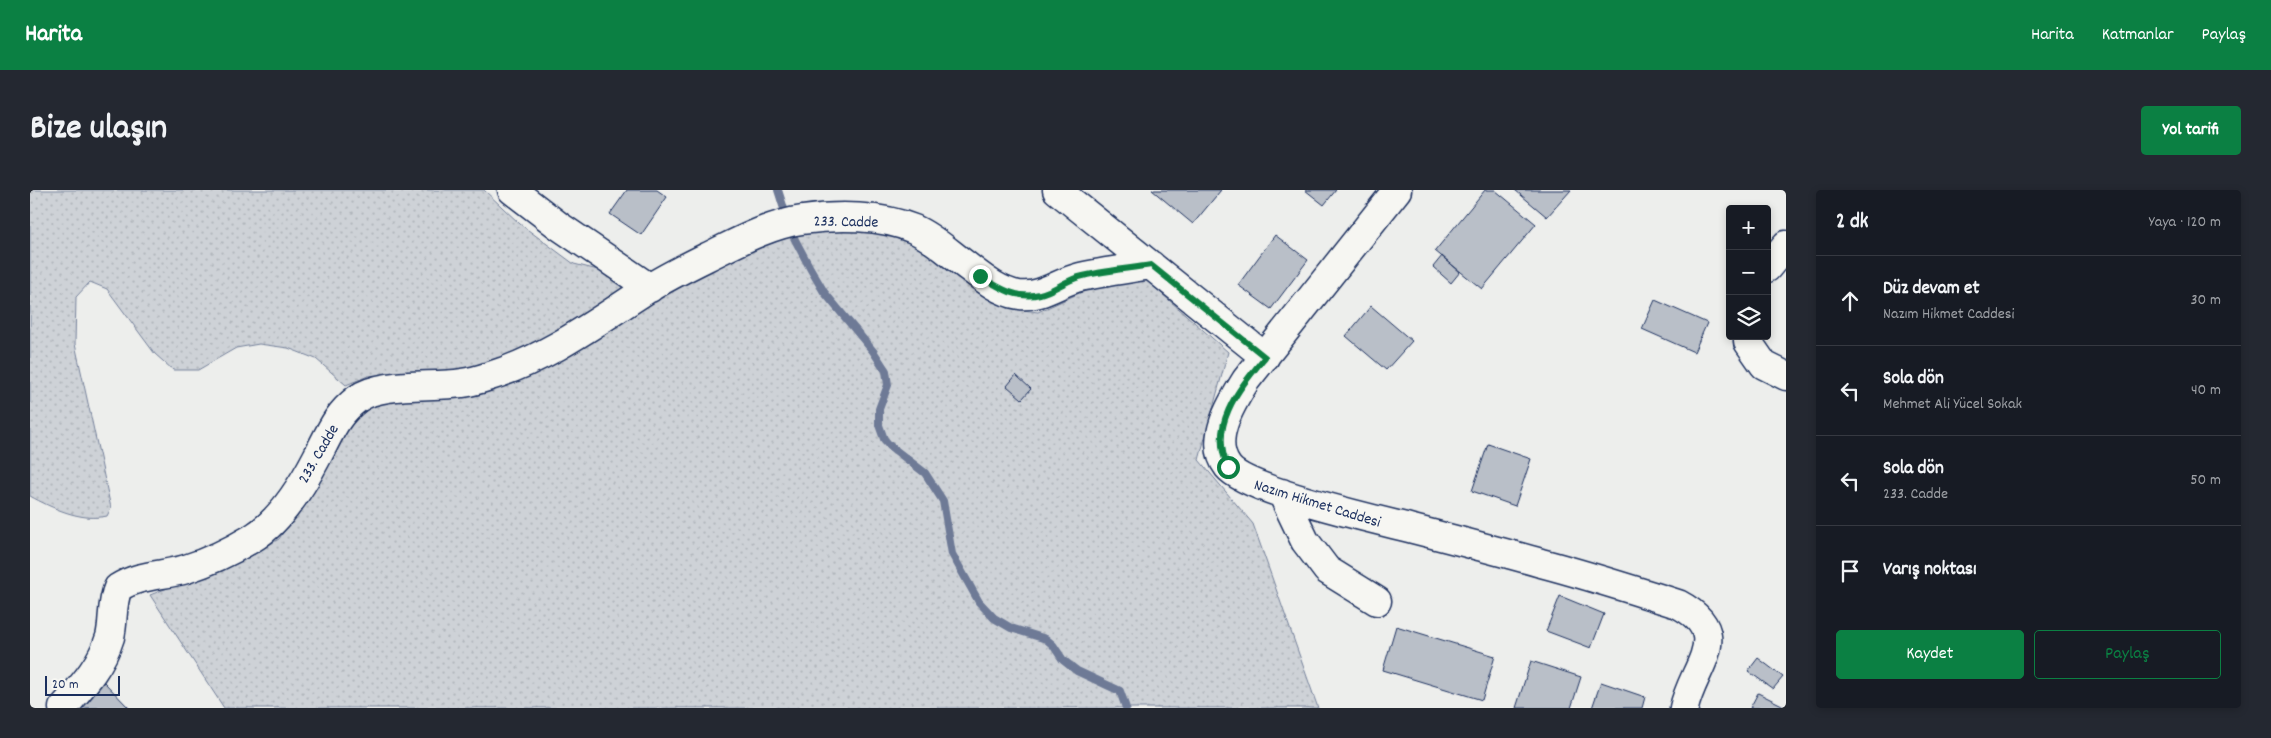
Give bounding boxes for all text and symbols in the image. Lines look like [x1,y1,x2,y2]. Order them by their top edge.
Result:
text: Harita [25,18,82,52]
text: Harita [2031,23,2074,48]
text: Katmanlar [2102,23,2174,48]
text: Paylaş [2202,23,2246,48]
text: Bize ulaşın [30,105,167,155]
button: Yol tarifi [2141,106,2241,155]
map controls [1726,205,1771,340]
button: + [1726,205,1771,250]
text: 2 dk [1836,208,1868,238]
street label: 233. Cadde [813,210,879,235]
text: Yaya · 120 m [2149,211,2221,234]
button: − [1726,250,1771,295]
route end [969,265,992,288]
text: Düz devam et [1883,276,1979,303]
icon: ahead [1836,287,1864,315]
text: 30 m [2191,289,2221,312]
button: layers [1726,295,1771,340]
text: Nazım Hikmet Caddesi [1883,303,2015,326]
text: Sola dön [1883,366,1944,393]
icon: left [1836,377,1864,405]
text: 40 m [2191,379,2221,402]
text: Mehmet Ali Yücel Sokak [1883,393,2022,416]
street label: 233. Cadde [293,420,345,488]
route start [1217,456,1240,479]
text: Sola dön [1883,456,1944,483]
icon: left [1836,467,1864,495]
text: 50 m [2190,469,2221,492]
street label: Nazım Hikmet Caddesi [1251,474,1384,535]
text: 233. Cadde [1883,483,1948,506]
icon: arrive [1836,557,1864,585]
text: Varış noktası [1883,557,1977,584]
button: Kaydet [1836,630,2024,679]
button: Paylaş [2034,630,2221,679]
scale bar [45,673,120,696]
text: 20 m [52,675,79,695]

